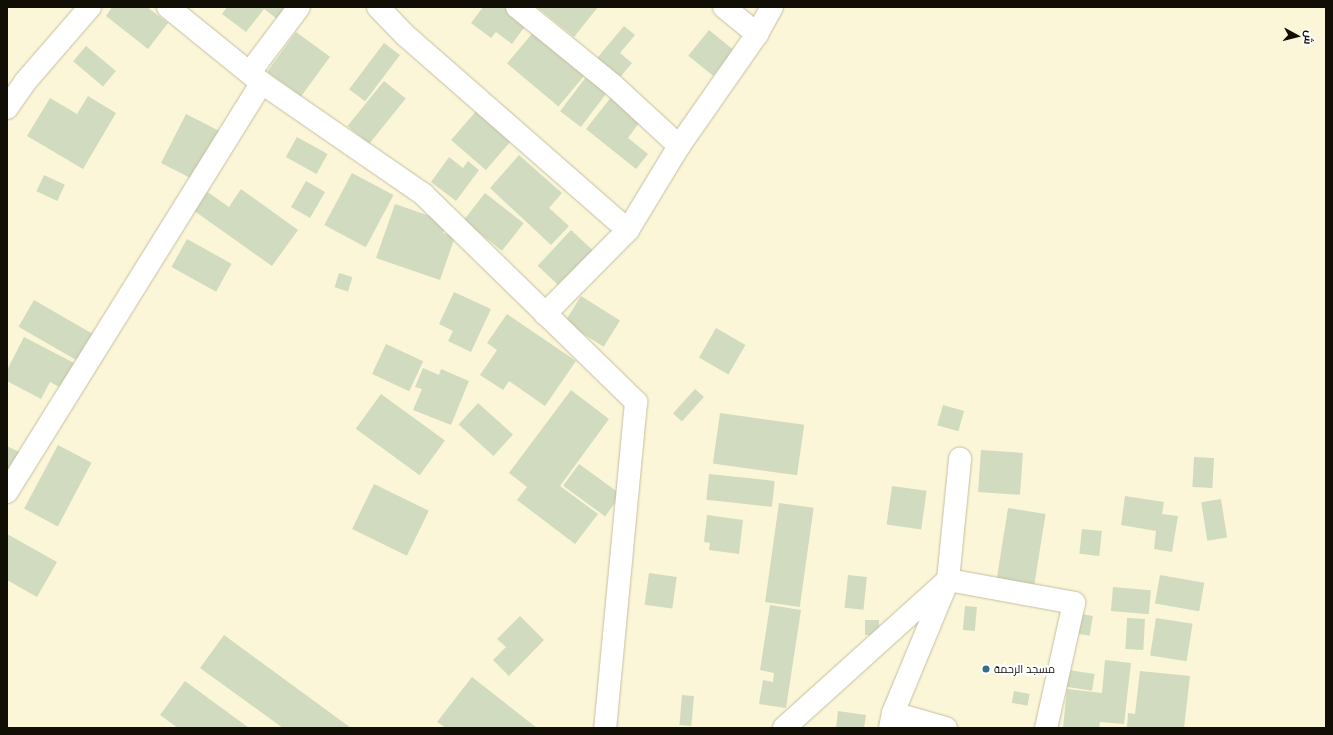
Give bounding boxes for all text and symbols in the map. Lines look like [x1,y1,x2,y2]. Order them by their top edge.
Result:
north arrow [1277,16,1317,56]
text: ش [1301,30,1318,45]
place label: مسجد الرحمة [994,662,1055,676]
marker: مسجد الرحمة [981,664,991,674]

